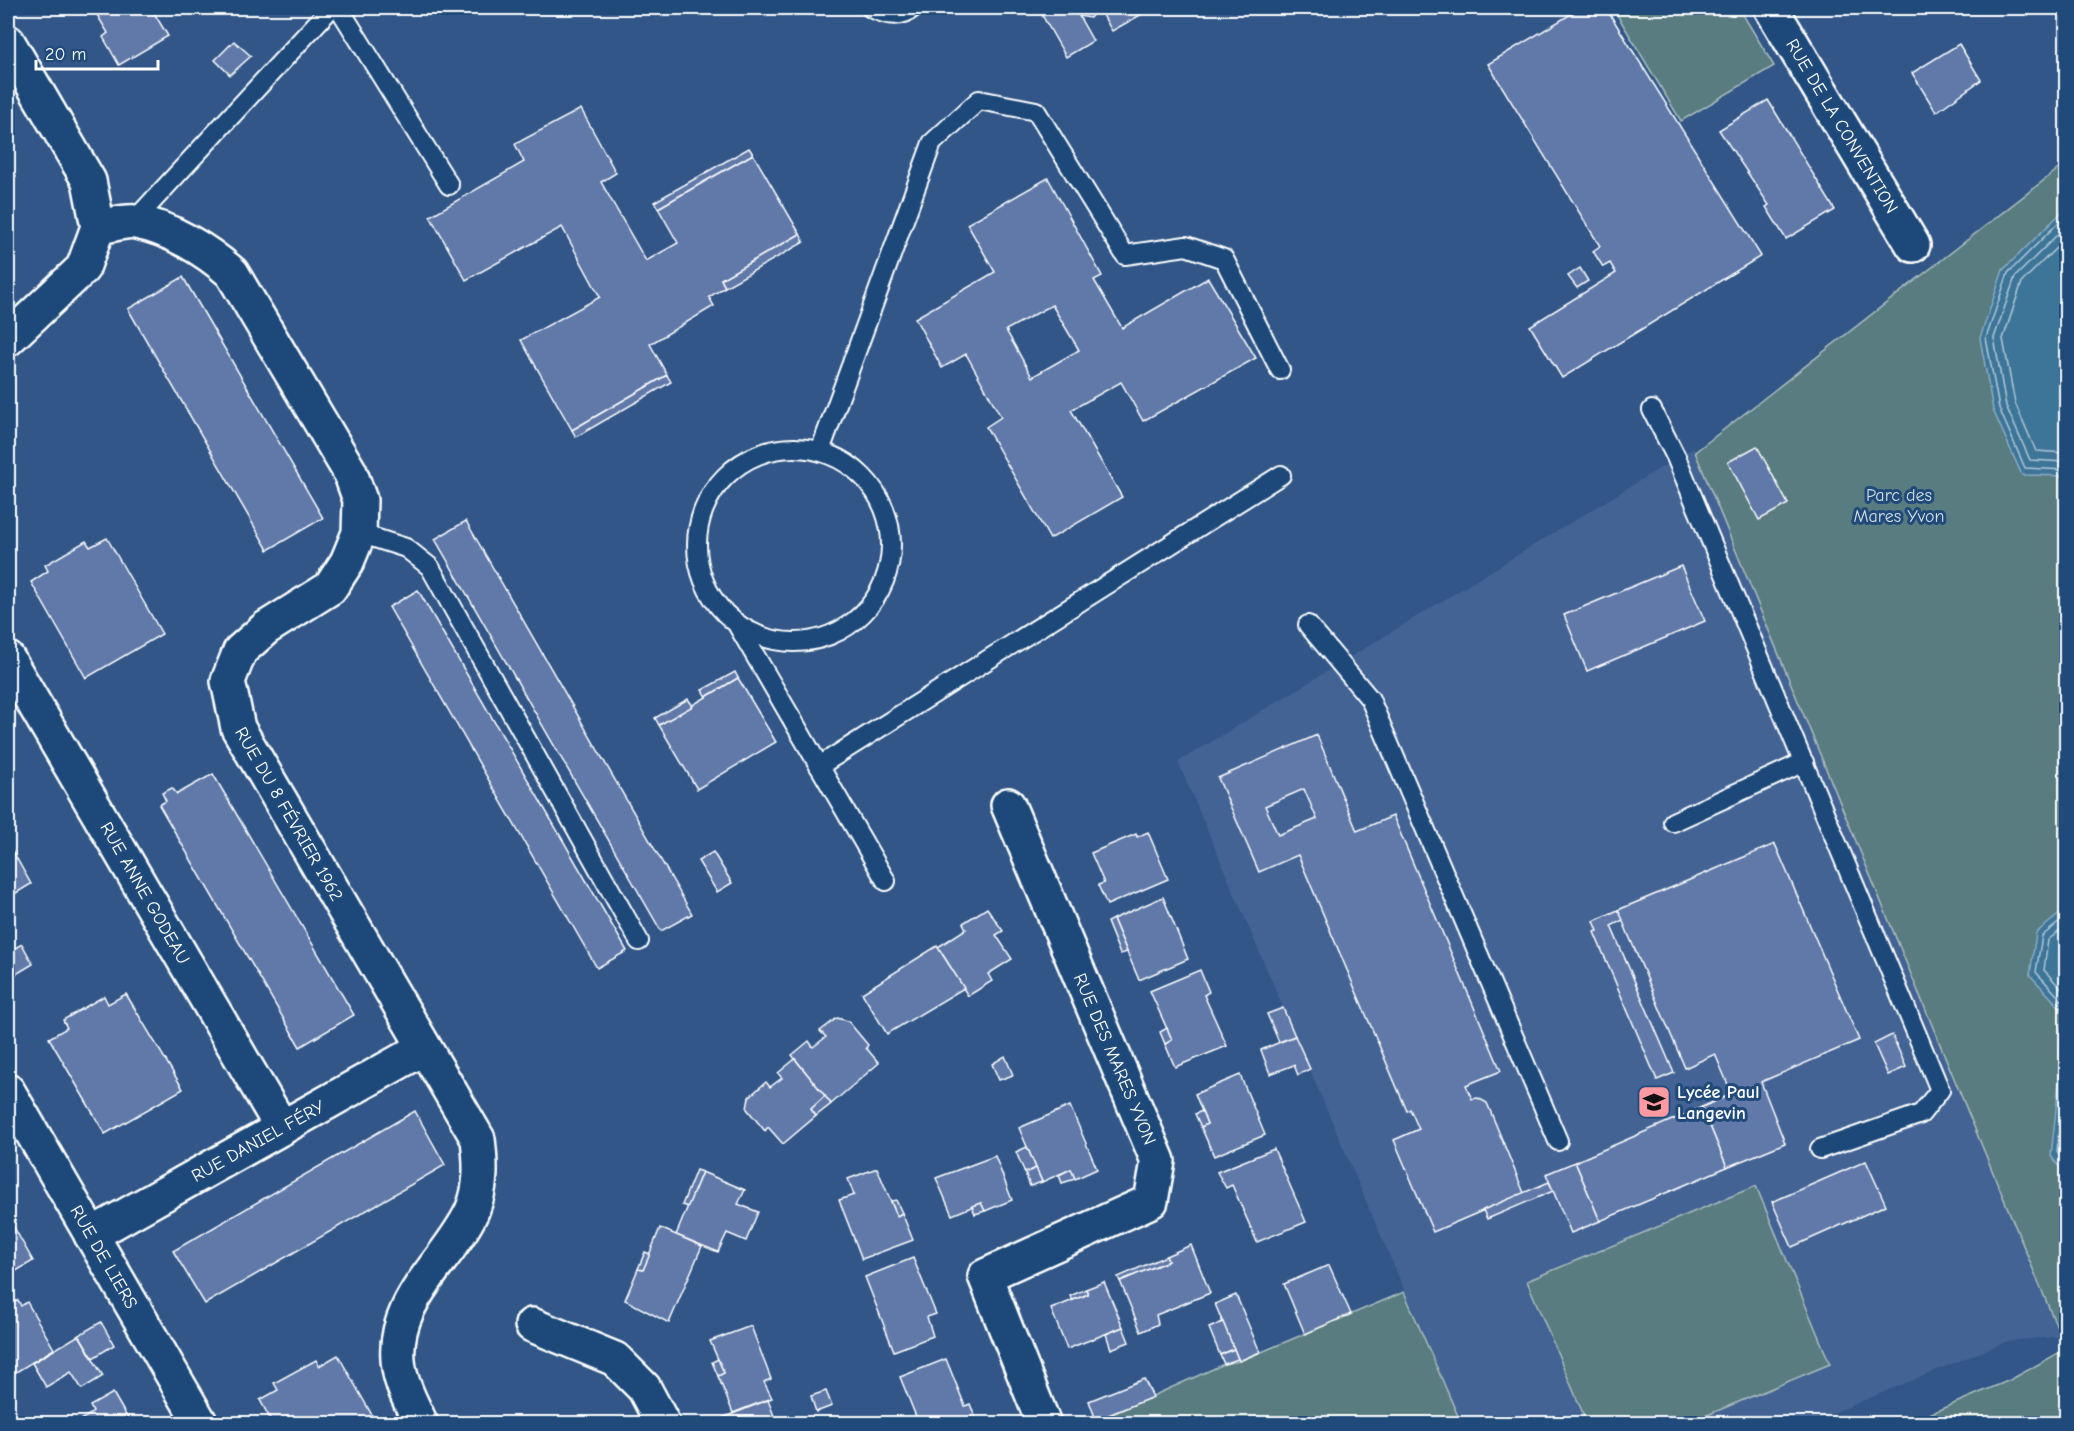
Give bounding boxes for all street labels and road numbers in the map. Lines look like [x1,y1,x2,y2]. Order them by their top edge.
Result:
street label: RUE DE LA CONVENTION [1781,35,1902,217]
street label: RUE DU 8 FÉVRIER 1962 [230,723,348,905]
street label: RUE ANNE GODEAU [95,818,194,968]
street label: RUE DES MARES YVON [1069,970,1160,1148]
street label: RUE DANIEL FÉRY [187,1095,329,1187]
street label: RUE DE LIERS [66,1202,142,1313]

